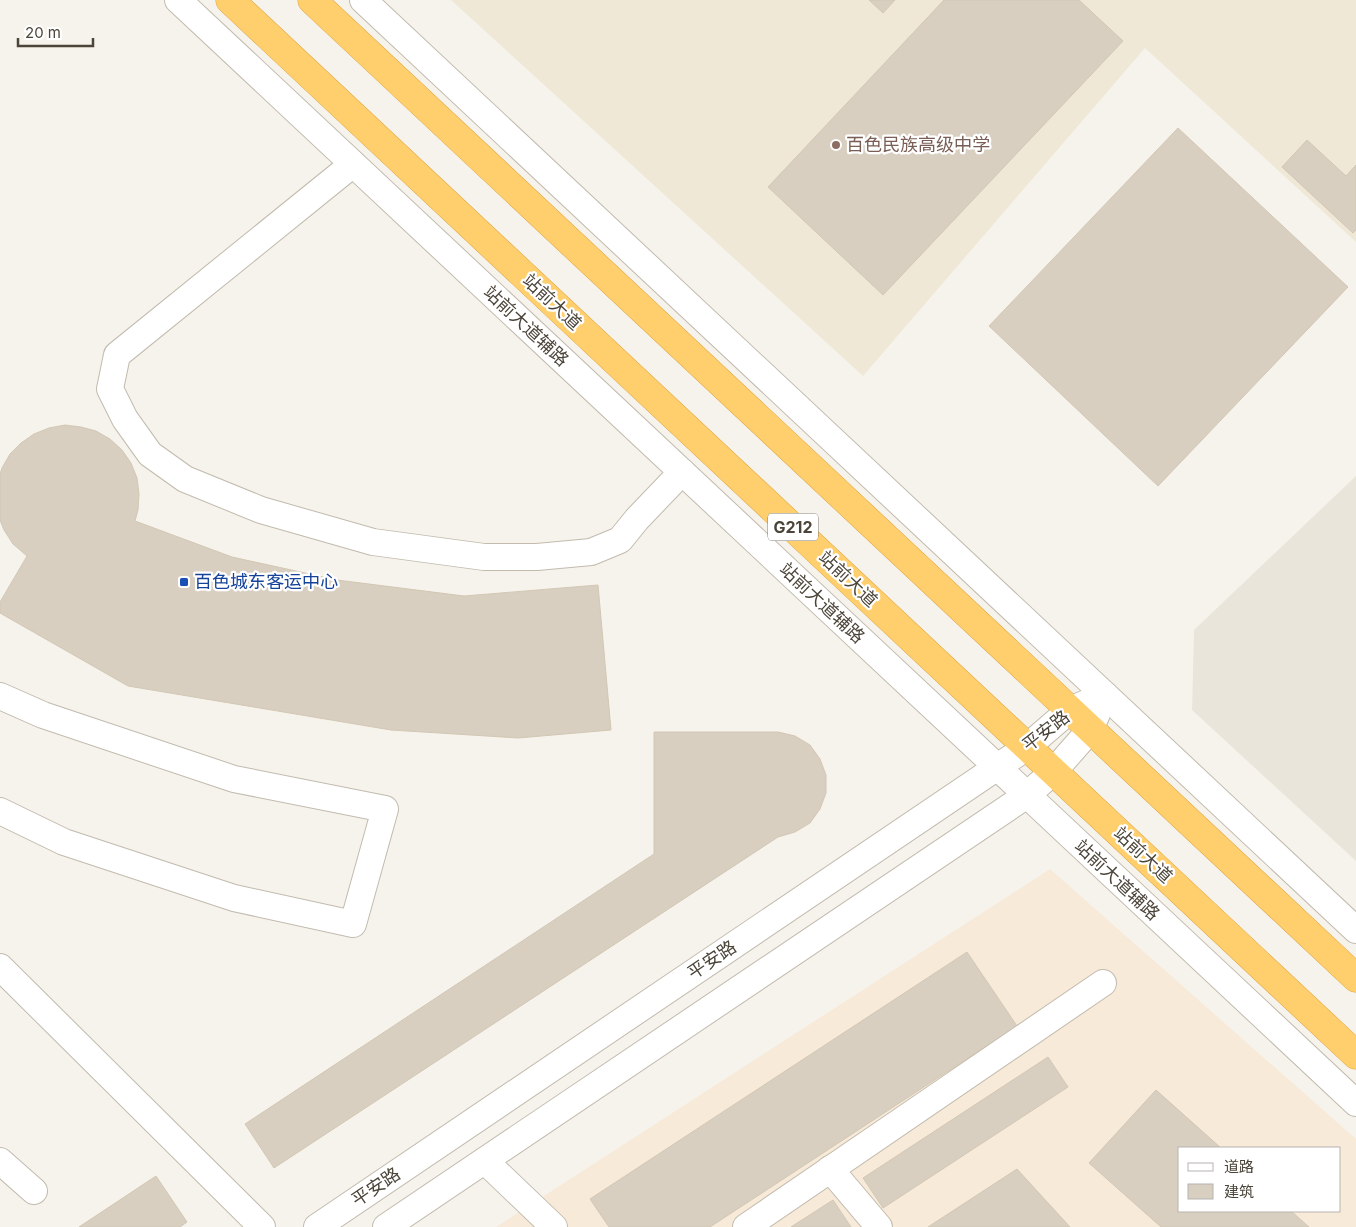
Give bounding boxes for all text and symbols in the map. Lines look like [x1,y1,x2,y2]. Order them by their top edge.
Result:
scale bar [18,15,92,47]
text: 20 m [25,23,61,42]
place label: 百色民族高级中学 [846,134,990,155]
marker: 百色民族高级中学 [830,139,842,151]
street label: 站前大道 [519,269,586,334]
street label: 站前大道辅路 [480,281,573,370]
road number: G212 [768,514,818,540]
street label: 站前大道 [815,546,882,611]
street label: 站前大道辅路 [776,558,869,647]
place label: 百色城东客运中心 [194,571,338,592]
marker: 百色城东客运中心 [178,576,190,588]
street label: 平安路 [1018,706,1073,756]
street label: 站前大道 [1110,822,1177,887]
street label: 站前大道辅路 [1071,835,1164,924]
street label: 平安路 [683,936,740,983]
legend [1178,1147,1341,1212]
text: 道路 [1224,1157,1254,1176]
street label: 平安路 [347,1163,404,1210]
text: 建筑 [1224,1182,1254,1201]

